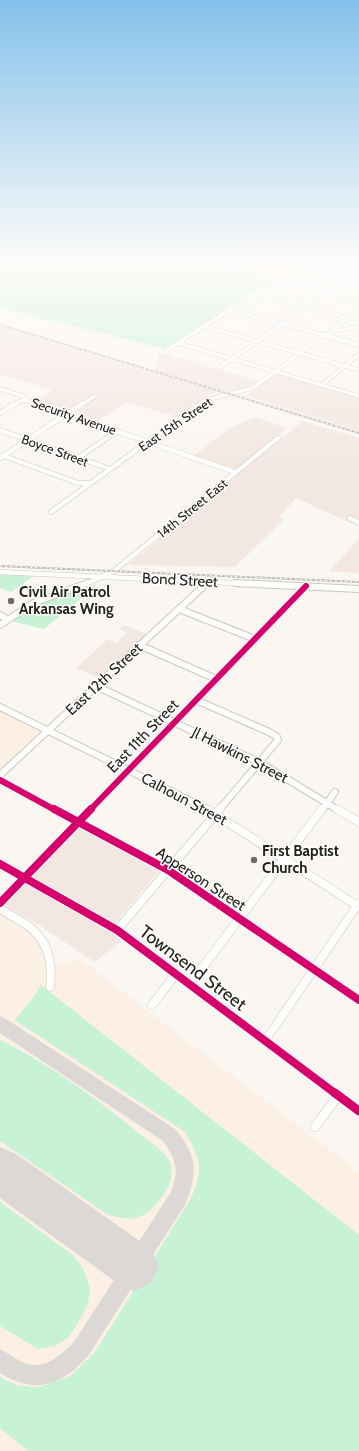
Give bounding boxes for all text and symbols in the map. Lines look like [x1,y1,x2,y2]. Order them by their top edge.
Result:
street label: East 15th Street [135,393,215,454]
street label: Security Avenue [29,394,119,438]
street label: Boyce Street [19,431,91,470]
street label: 14th Street East [154,474,231,541]
street label: Bond Street [142,569,218,591]
place label: Civil Air Patrol Arkansas Wing [19,583,114,618]
marker: Civil Air Patrol Arkansas Wing [6,596,16,606]
street label: East 12th Street [62,639,146,719]
street label: East 11th Street [104,696,182,776]
street label: Jl Hawkins Street [188,723,291,787]
street label: Calhoun Street [138,769,230,829]
place label: First Baptist Church [262,842,339,877]
street label: Apperson Street [153,843,249,915]
marker: First Baptist Church [249,855,259,865]
street label: Townsend Street [135,921,251,1015]

